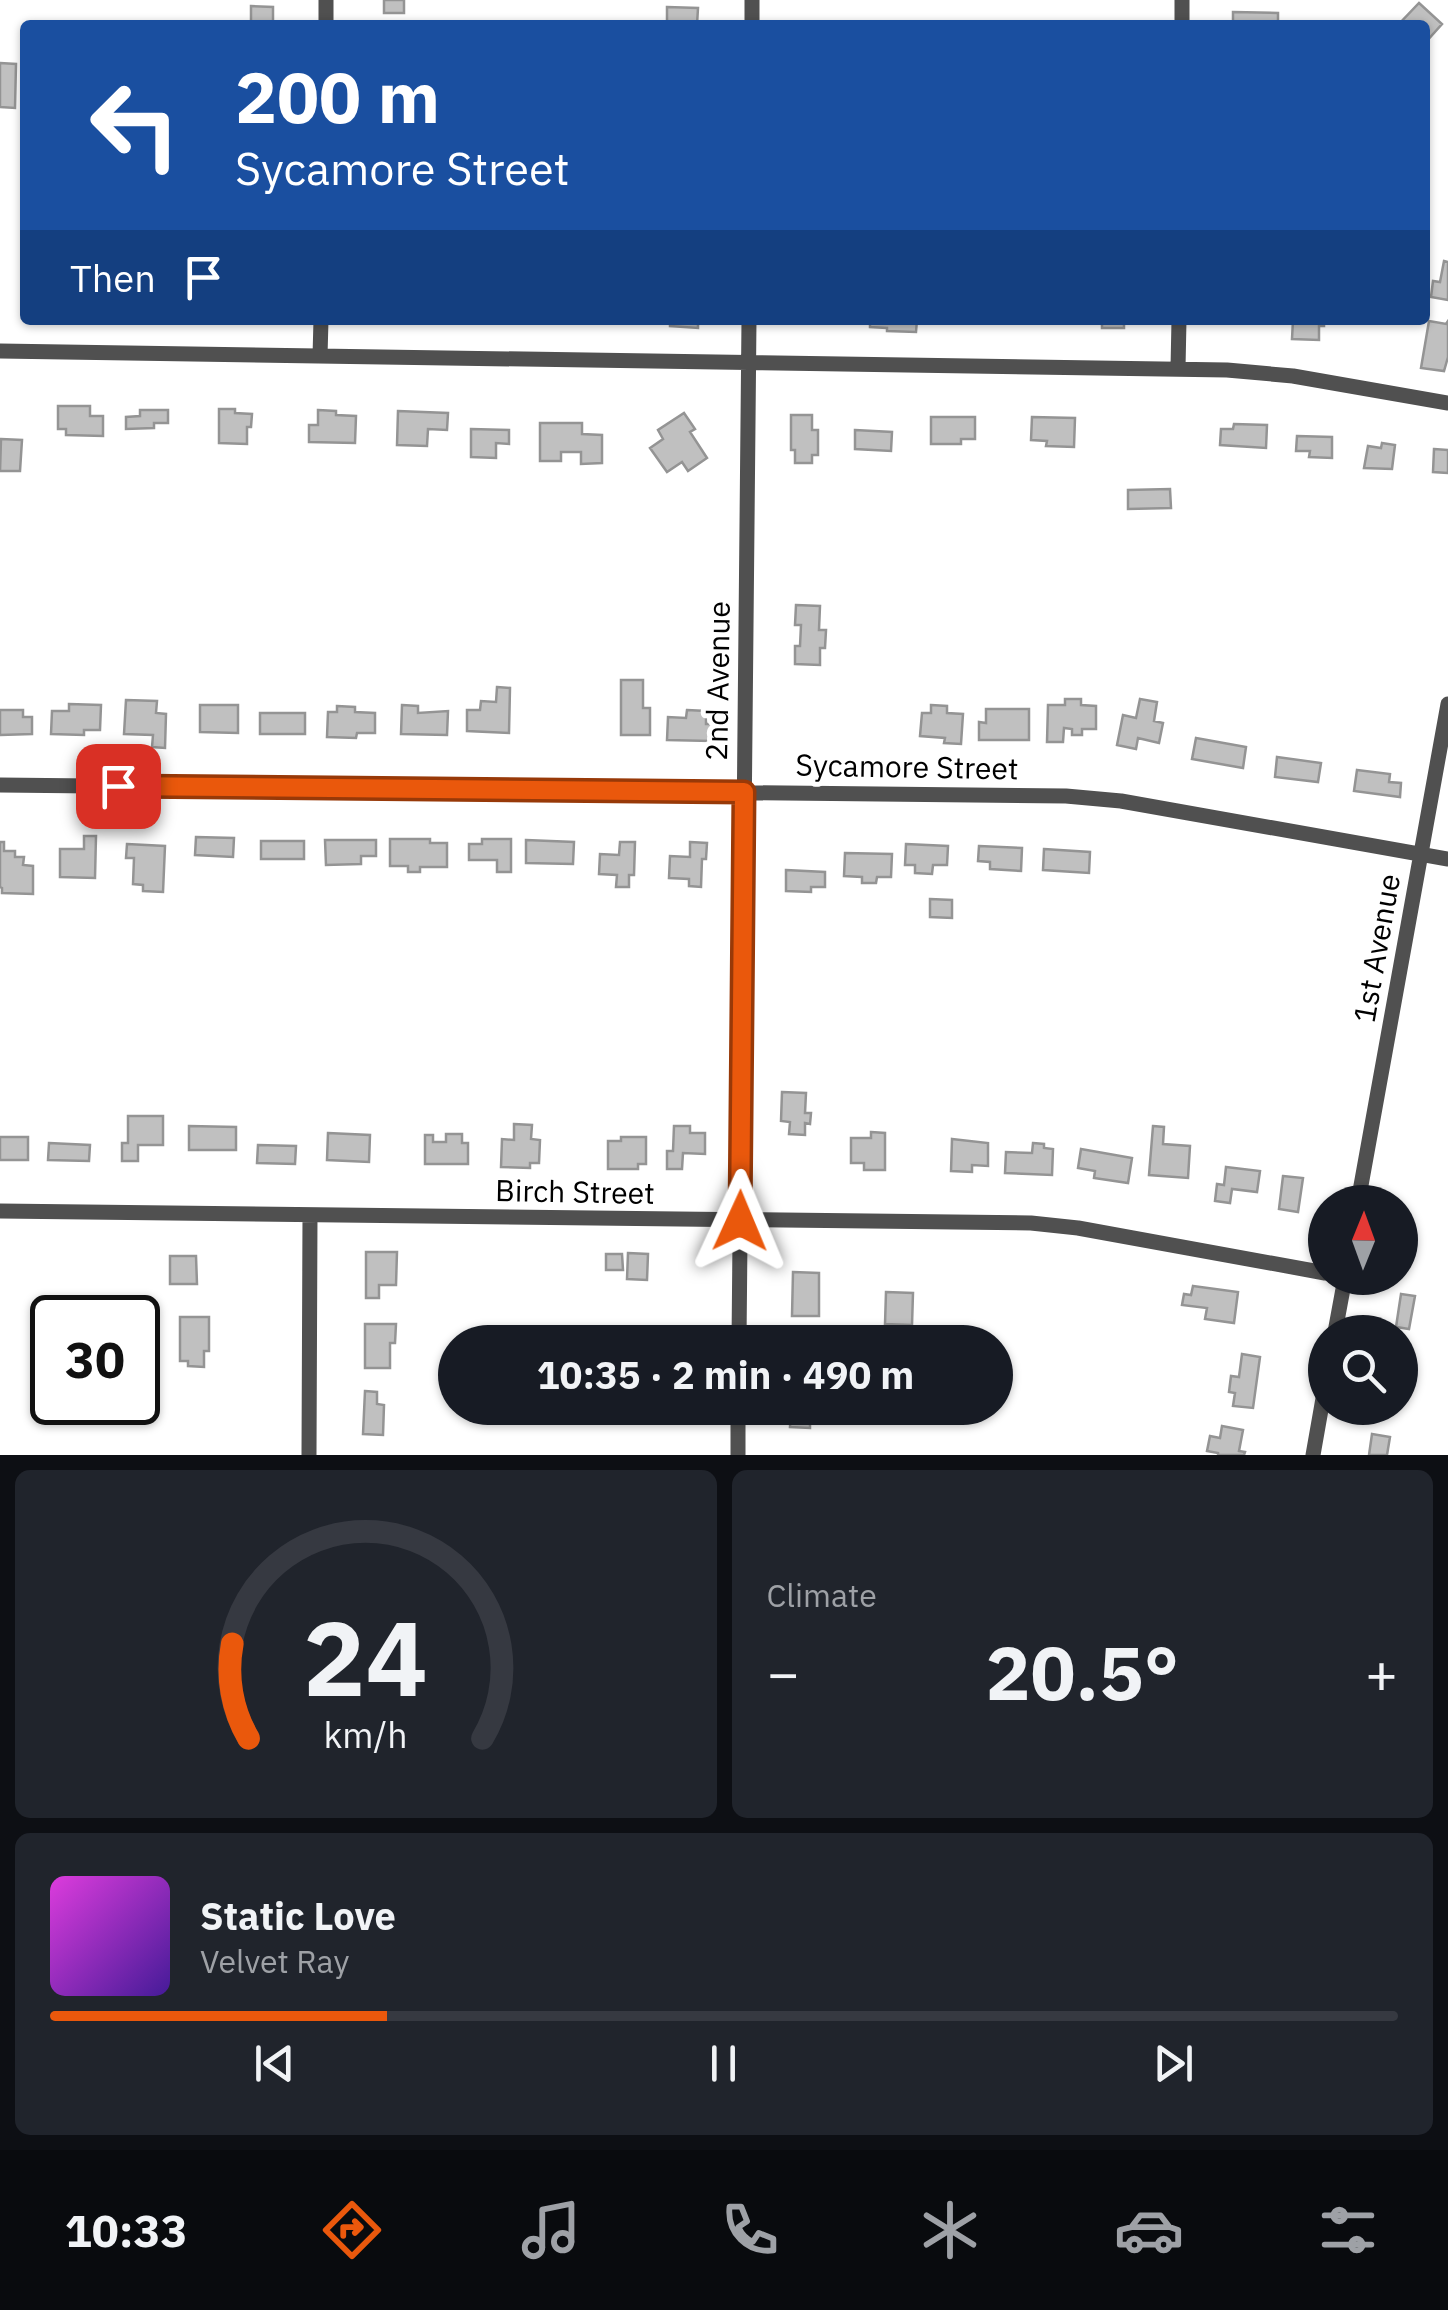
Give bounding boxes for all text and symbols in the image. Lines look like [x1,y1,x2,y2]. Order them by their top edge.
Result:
text: 200 m [235,51,440,142]
icon: left [70,60,200,190]
text: Sycamore Street [235,139,570,197]
icon: arrive [176,250,231,305]
text: Then [70,253,156,302]
street label: 2nd Avenue [696,601,738,761]
pin [76,744,161,829]
street label: Sycamore Street [795,745,1019,787]
icon: arrive [91,759,146,814]
street label: 1st Avenue [1344,871,1408,1025]
position arrow [688,1169,792,1273]
street label: Birch Street [495,1170,655,1212]
north arrow [1308,1185,1418,1295]
map controls [1308,1185,1418,1425]
speed limit sign: 30 [30,1295,160,1425]
button: search [1308,1315,1418,1425]
text: 10:35 · 2 min · 490 m [537,1350,914,1399]
text: Climate [767,1574,877,1616]
text: 24 [303,1589,428,1725]
text: 20.5° [985,1623,1179,1721]
text: − [767,1637,800,1708]
text: + [1365,1637,1398,1708]
text: km/h [324,1711,408,1758]
text: Static Love [200,1891,396,1940]
text: Velvet Ray [200,1940,349,1982]
icon: previous [247,2036,302,2091]
icon: pause [696,2036,751,2091]
icon: next [1146,2036,1201,2091]
icon: directions [317,2195,387,2265]
icon: music [516,2195,586,2265]
icon: phone [715,2195,785,2265]
icon: climate [915,2195,985,2265]
icon: car [1114,2195,1184,2265]
icon: filters [1313,2195,1383,2265]
text: 10:33 [65,2201,188,2259]

